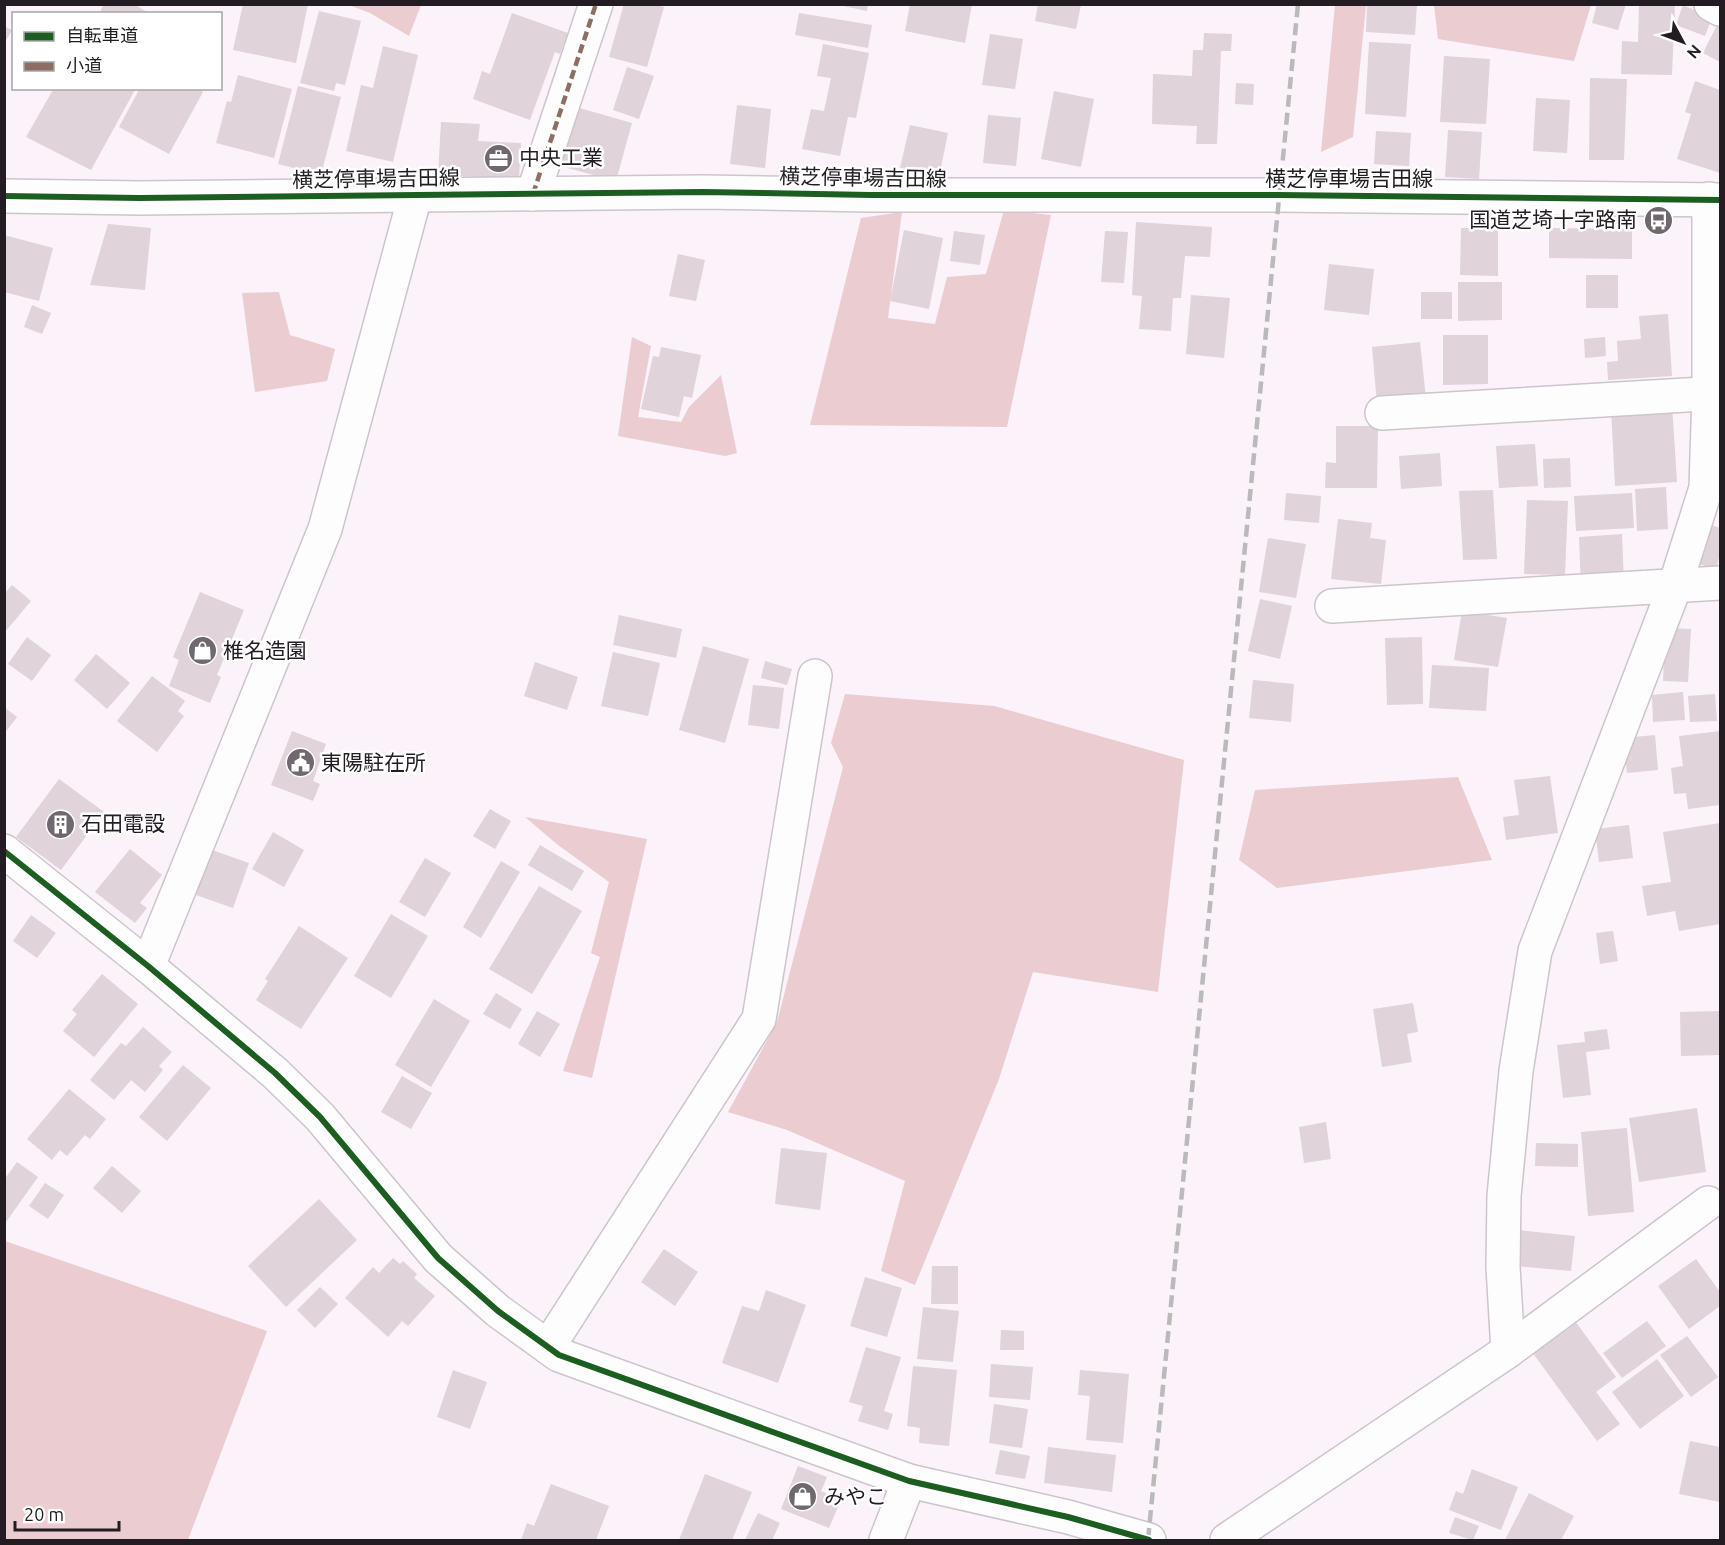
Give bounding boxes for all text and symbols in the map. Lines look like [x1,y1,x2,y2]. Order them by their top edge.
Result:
legend [12,12,222,90]
north arrow [1653,12,1713,72]
text: 自転車道 [66,25,138,45]
text: N [1684,41,1705,62]
text: 小道 [66,55,102,75]
office icon: 中央工業 [482,142,514,174]
place label: 中央工業 [519,145,603,169]
street label: 横芝停車場吉田線 [779,164,947,190]
street label: 横芝停車場吉田線 [292,165,460,191]
street label: 横芝停車場吉田線 [1265,166,1433,190]
bus stop icon: 国道芝埼十字路南 [1642,204,1674,236]
place label: 国道芝埼十字路南 [1469,207,1637,231]
shop icon: 椎名造園 [186,635,218,667]
place label: 椎名造園 [223,638,307,662]
public building icon: 東陽駐在所 [284,747,316,779]
place label: 東陽駐在所 [321,750,426,774]
building icon: 石田電設 [44,808,76,840]
place label: 石田電設 [81,811,165,835]
shop icon: みやこ [787,1481,819,1513]
place label: みやこ [824,1484,887,1508]
scale bar [15,1494,118,1532]
text: 20 m [24,1504,64,1524]

